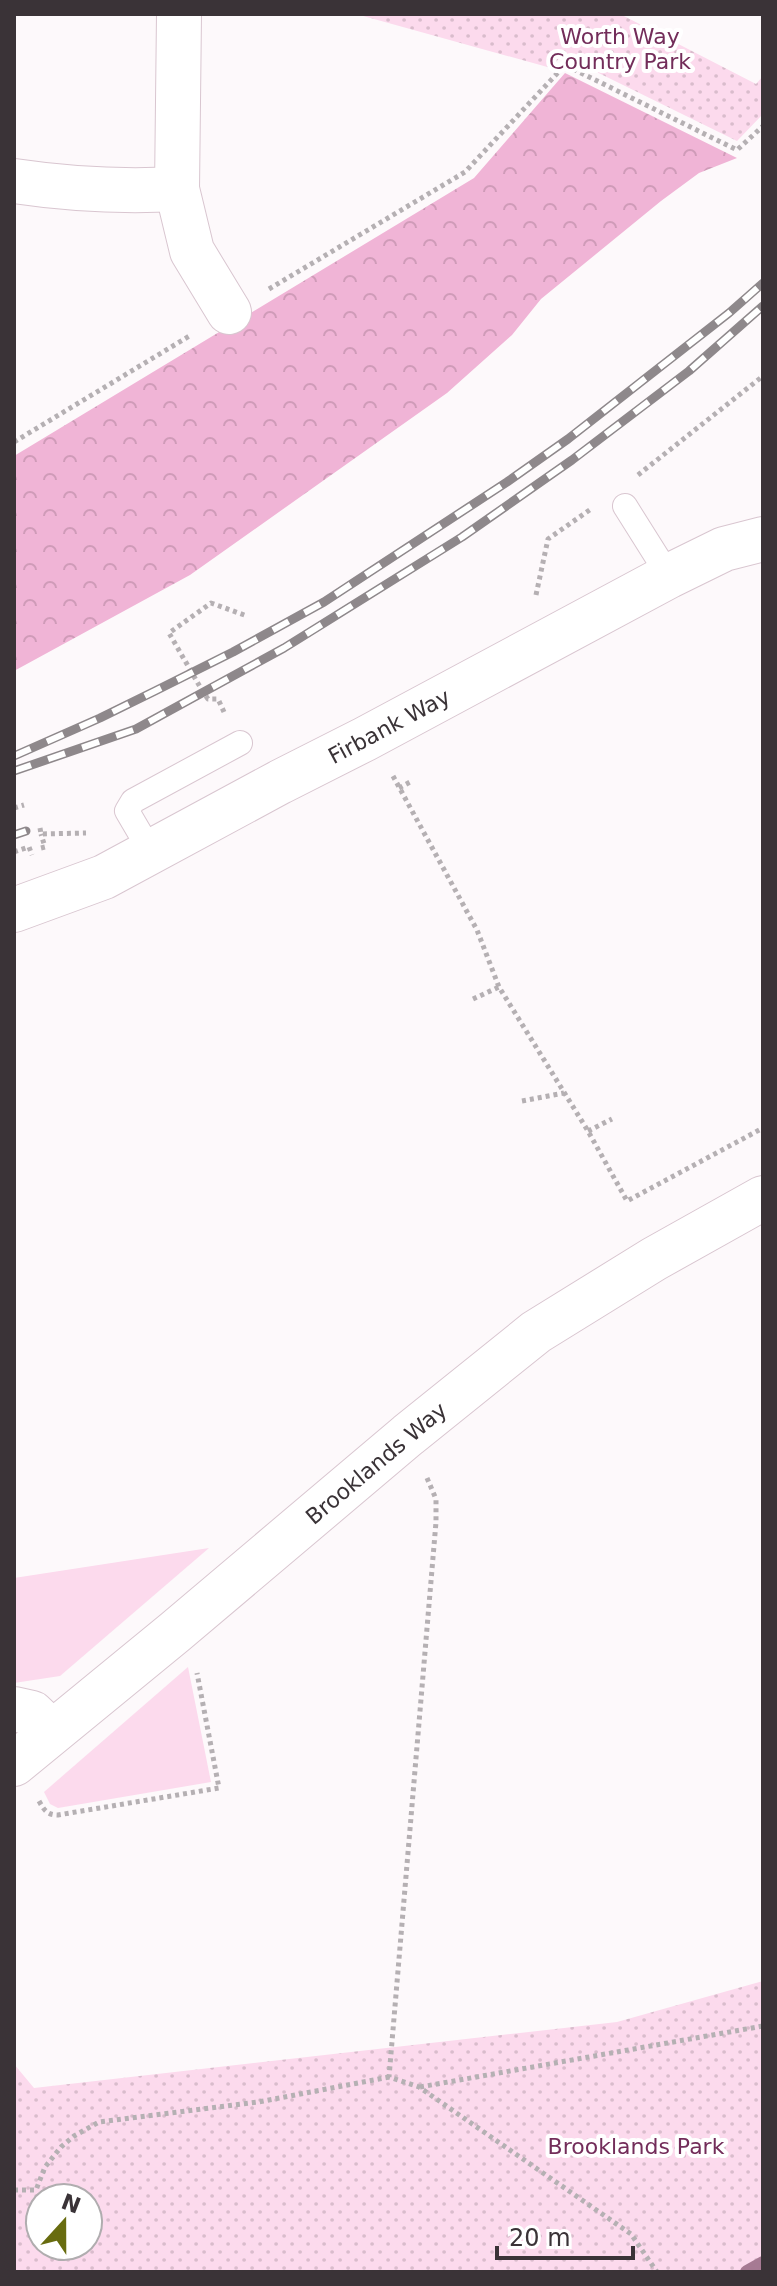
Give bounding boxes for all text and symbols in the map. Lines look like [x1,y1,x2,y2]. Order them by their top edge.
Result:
park label: Worth Way Country Park [549,24,691,74]
street label: Firbank Way [324,684,454,769]
street label: Brooklands Way [301,1397,452,1530]
park label: Brooklands Park [548,2134,725,2159]
north arrow [24,2182,104,2262]
text: N [58,2189,84,2219]
scale bar [497,2210,633,2260]
text: 20 m [509,2224,571,2252]

